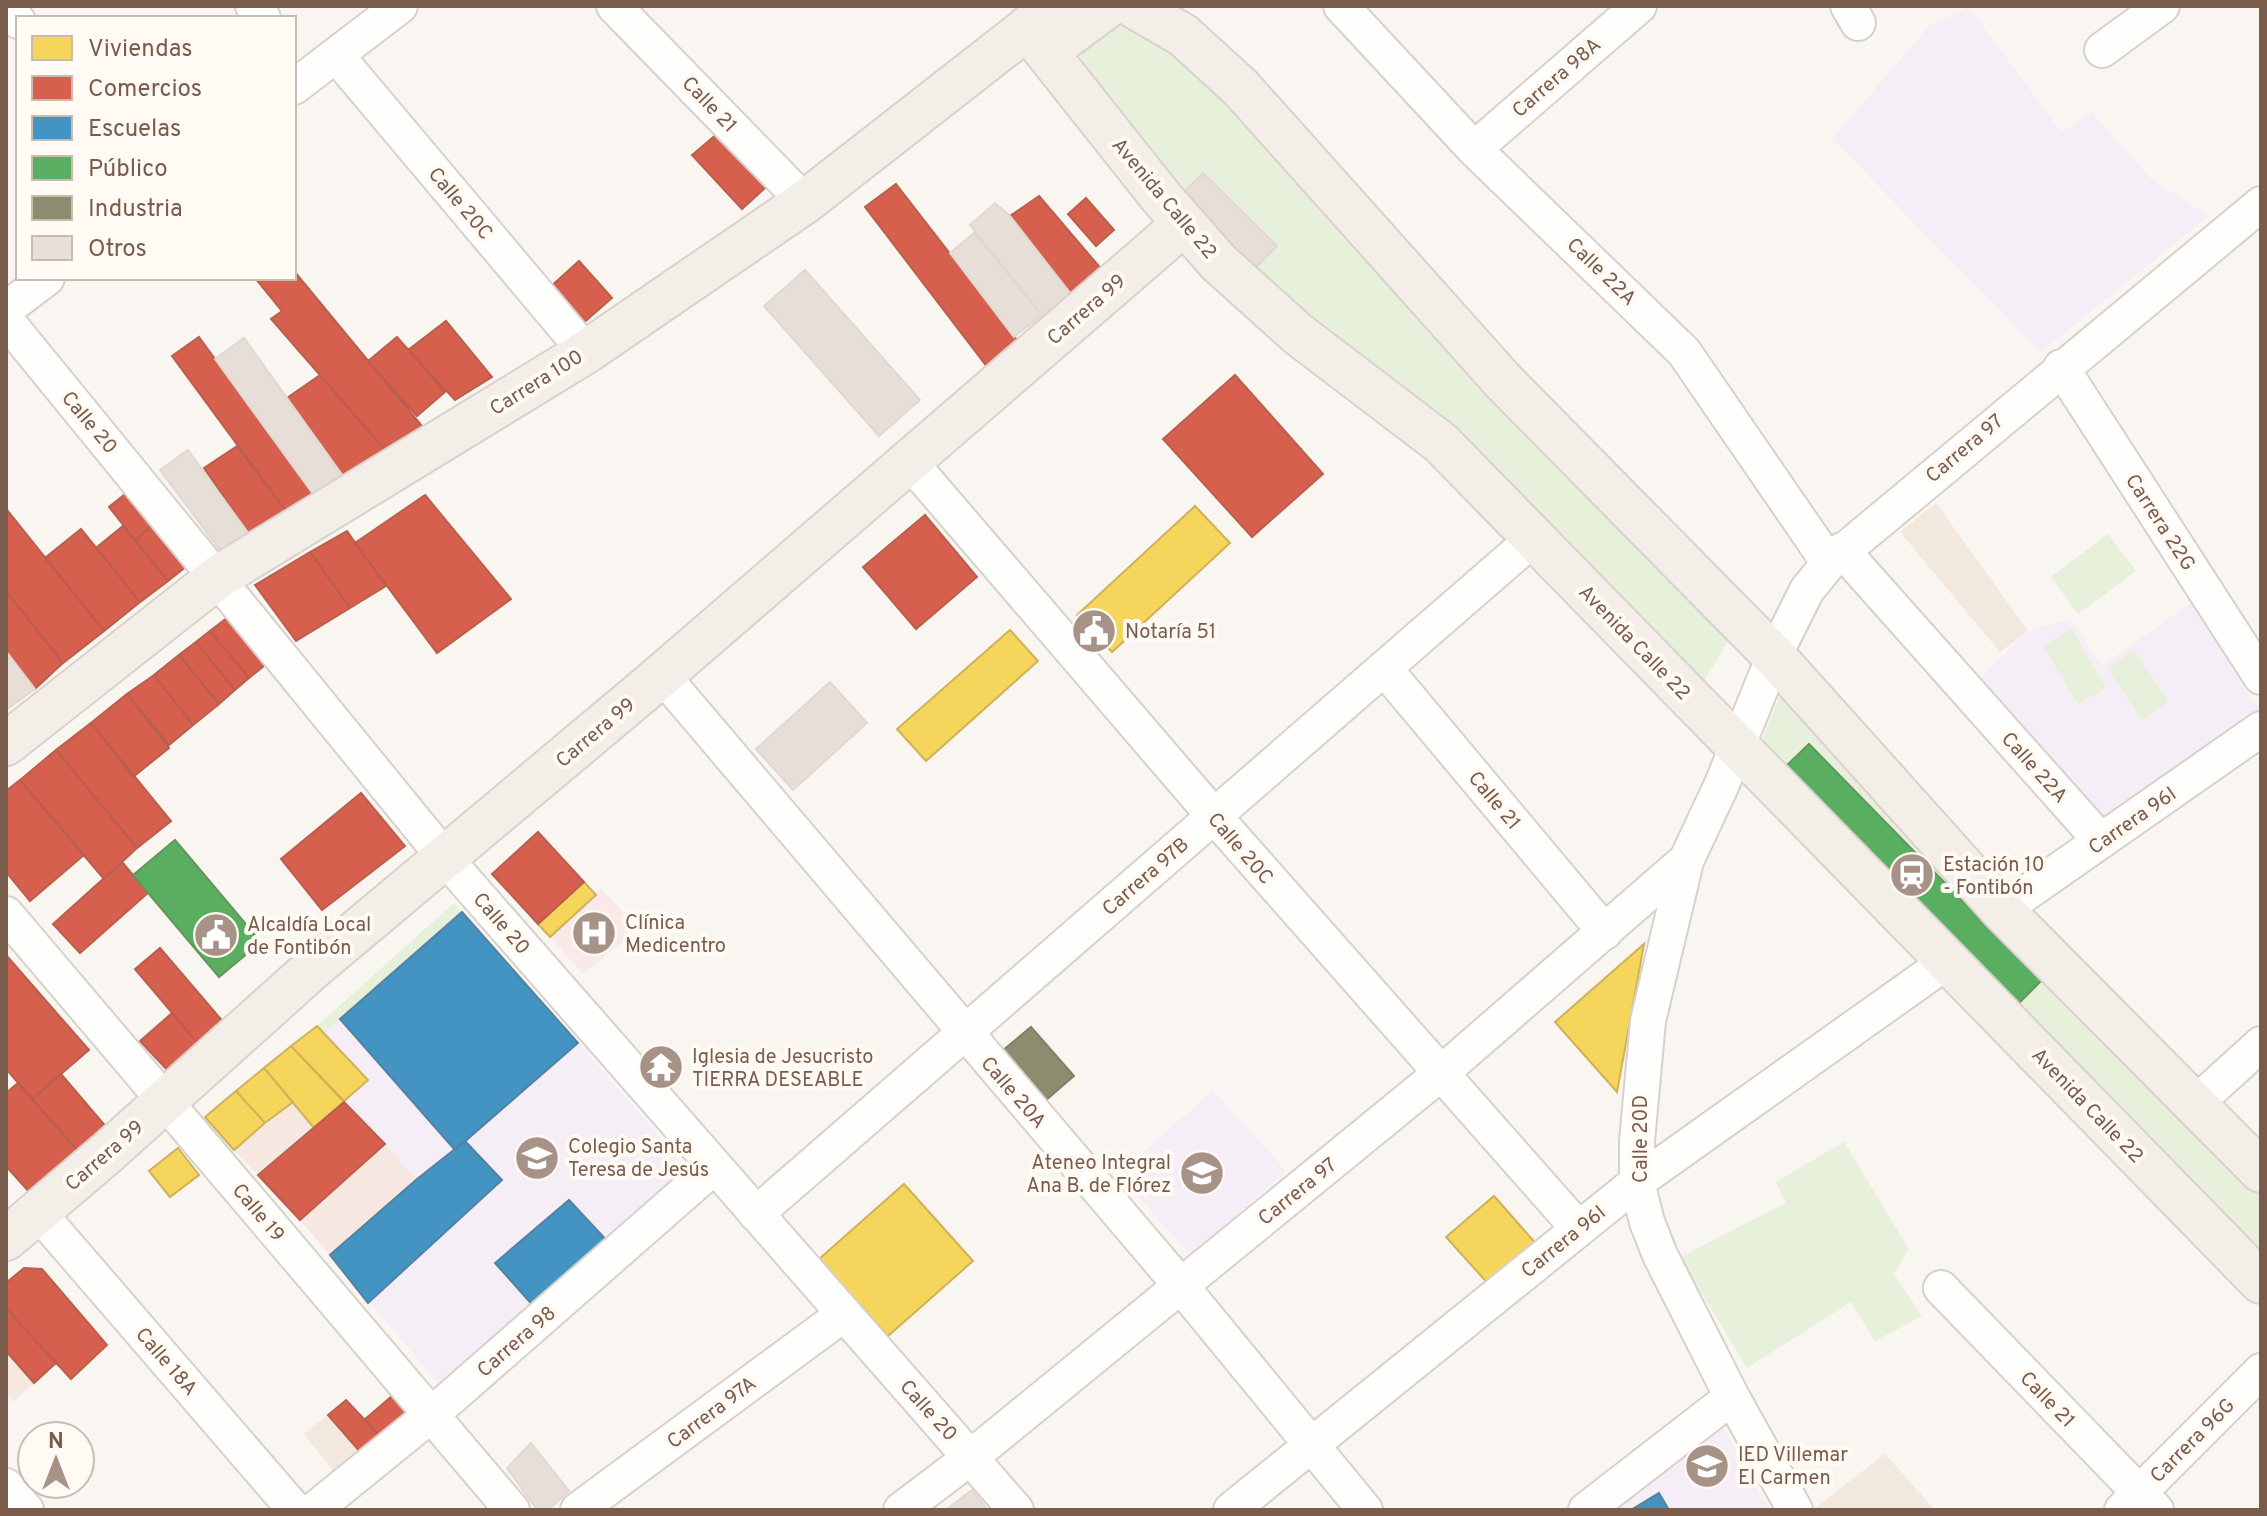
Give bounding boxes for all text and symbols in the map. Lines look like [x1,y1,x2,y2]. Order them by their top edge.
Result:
legend [16,16,296,280]
street label: Carrera 98A [1507,33,1607,124]
text: Viviendas [88,35,193,65]
street label: Calle 21 [675,72,742,139]
text: Comercios [88,75,202,105]
text: Escuelas [88,115,181,145]
street label: Avenida Calle 22 [1105,133,1222,265]
text: Público [88,155,168,185]
street label: Calle 20C [421,162,498,246]
text: Industria [88,195,183,225]
street label: Calle 22A [1560,233,1641,312]
text: Otros [88,235,147,265]
street label: Carrera 99 [1043,269,1132,352]
street label: Carrera 100 [486,345,589,423]
street label: Calle 20 [55,386,122,460]
street label: Carrera 97 [1921,409,2010,490]
street label: Carrera 22G [2118,470,2200,576]
street label: Avenida Calle 22 [1572,580,1695,707]
public building icon: Notaría 51 [1070,607,1118,655]
place label: Notaría 51 [1125,620,1216,646]
street label: Carrera 99 [551,693,641,774]
street label: Calle 22A [1995,727,2072,810]
street label: Calle 21 [1461,766,1526,836]
street label: Carrera 96I [2084,782,2182,861]
street label: Calle 20C [1201,808,1278,891]
street label: Carrera 97B [1097,833,1195,922]
station icon: Estación 10 - Fontibón [1888,851,1936,899]
place label: Estación 10 - Fontibón [1943,853,2044,902]
street label: Calle 20 [466,888,535,961]
hospital icon: Clínica Medicentro [570,909,618,957]
public building icon: Alcaldía Local de Fontibón [192,911,240,959]
place label: Clínica Medicentro [625,911,726,960]
place label: Alcaldía Local de Fontibón [247,913,371,962]
temple icon: Iglesia de Jesucristo TIERRA DESEABLE [637,1043,685,1091]
street label: Avenida Calle 22 [2025,1043,2148,1170]
place label: Iglesia de Jesucristo TIERRA DESEABLE [692,1045,873,1094]
street label: Calle 20A [974,1052,1051,1135]
street label: Calle 20D [1629,1095,1655,1183]
street label: Carrera 99 [61,1115,150,1198]
school or university icon: Colegio Santa Teresa de Jesús [513,1134,561,1182]
place label: Colegio Santa Teresa de Jesús [568,1135,709,1184]
school or university icon: Ateneo Integral Ana B. de Flórez [1178,1149,1226,1197]
place label: Ateneo Integral Ana B. de Flórez [1026,1151,1171,1200]
street label: Carrera 97 [1254,1153,1343,1232]
street label: Calle 19 [225,1179,290,1248]
street label: Carrera 96I [1517,1200,1612,1285]
street label: Carrera 98 [472,1301,562,1384]
street label: Calle 18A [129,1323,202,1402]
street label: Calle 21 [2013,1367,2080,1434]
street label: Carrera 97A [662,1372,762,1456]
street label: Calle 20 [893,1375,962,1448]
street label: Carrera 96G [2145,1393,2241,1489]
north arrow [16,1420,96,1500]
text: N [48,1429,64,1456]
school or university icon: IED Villemar El Carmen [1683,1442,1731,1490]
place label: IED Villemar El Carmen [1738,1443,1848,1492]

